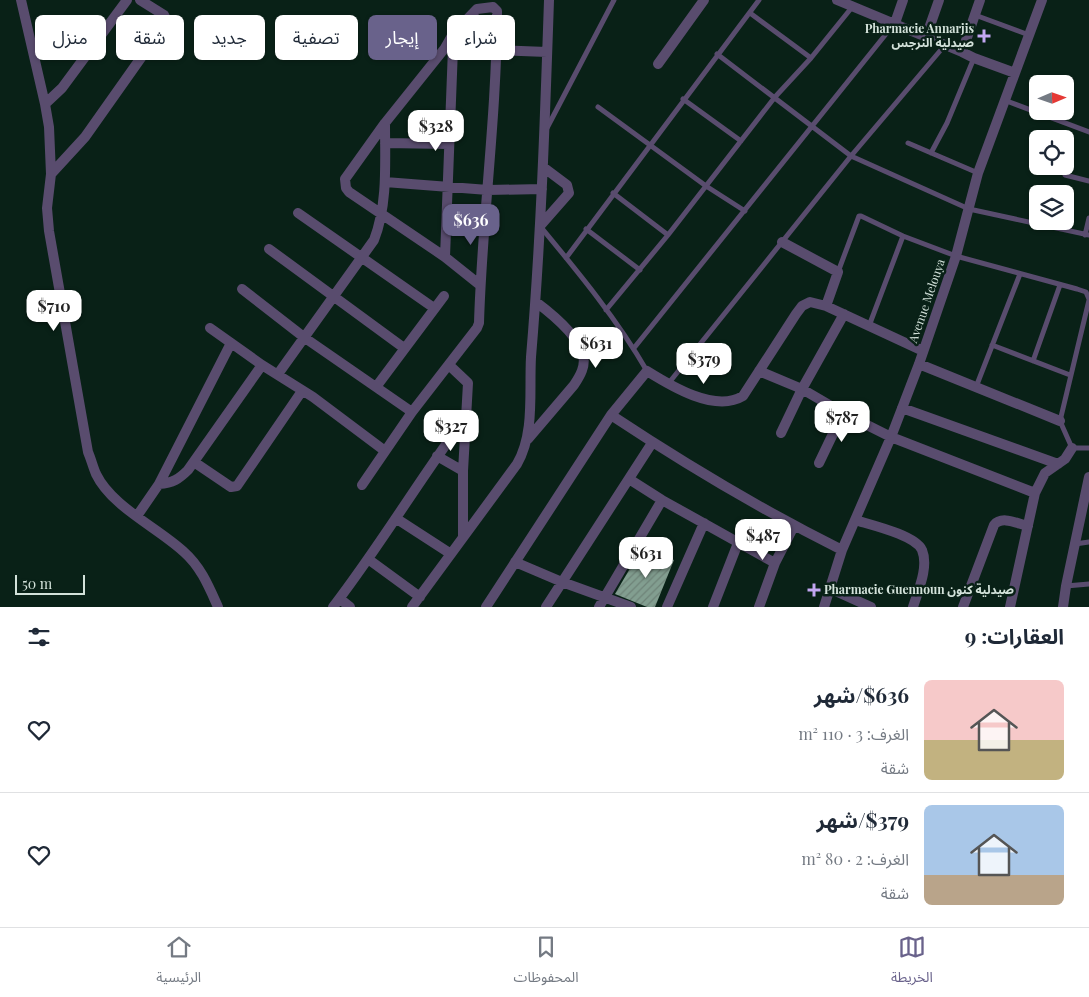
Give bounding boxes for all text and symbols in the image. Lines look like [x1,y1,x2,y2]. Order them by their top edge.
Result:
chip: منزل [35,15,106,60]
chip: شقة [116,15,184,60]
chip: جديد [194,15,265,60]
chip: تصفية [275,15,358,60]
chip: إيجار [368,15,437,60]
chip: شراء [447,15,515,60]
place label: Pharmacie Annarjis صيدلية النرجس [865,20,974,50]
marker: Pharmacie Annarjis صيدلية النرجس [978,30,990,42]
north arrow [1029,75,1074,120]
map controls [1029,75,1074,230]
pin: $328 [406,110,466,152]
text: $328 [419,115,453,136]
button: locate [1029,130,1074,175]
button: layers [1029,185,1074,230]
pin: $636 [441,204,501,246]
text: $636 [454,209,488,230]
street label: Avenue Melouya [904,257,948,346]
pin: $710 [24,290,84,332]
text: $710 [38,295,70,316]
pin: $631 [566,326,626,369]
text: $631 [580,332,612,353]
pin: $379 [674,342,734,385]
text: $379 [687,348,721,369]
pin: $787 [812,400,872,443]
text: $787 [826,406,858,427]
pin: $327 [421,410,481,452]
text: $327 [435,415,467,436]
pin: $487 [733,518,793,561]
text: $487 [746,524,780,545]
pin: $631 [616,536,676,579]
text: $631 [630,542,662,563]
scale bar [15,572,85,595]
text: 50 m [22,574,52,593]
place label: Pharmacie Guennoun صيدلية كنون [824,581,1014,597]
marker: Pharmacie Guennoun صيدلية كنون [808,584,820,596]
text: العقارات: 9 [965,621,1064,649]
icon: filters [25,623,53,651]
text: $636/شهر [814,680,909,708]
icon: home [964,700,1024,760]
icon: heart [25,716,53,744]
text: الغرف: 3 · 110 m² [798,723,909,744]
text: شقة [881,757,909,778]
text: $379/شهر [816,805,909,833]
icon: home [964,825,1024,885]
icon: heart [25,841,53,869]
text: الغرف: 2 · 80 m² [801,848,909,869]
text: شقة [881,882,909,903]
tab: الرئيسية [156,933,201,992]
tab: المحفوظات [514,933,579,992]
tab: الخريطة [891,933,933,992]

